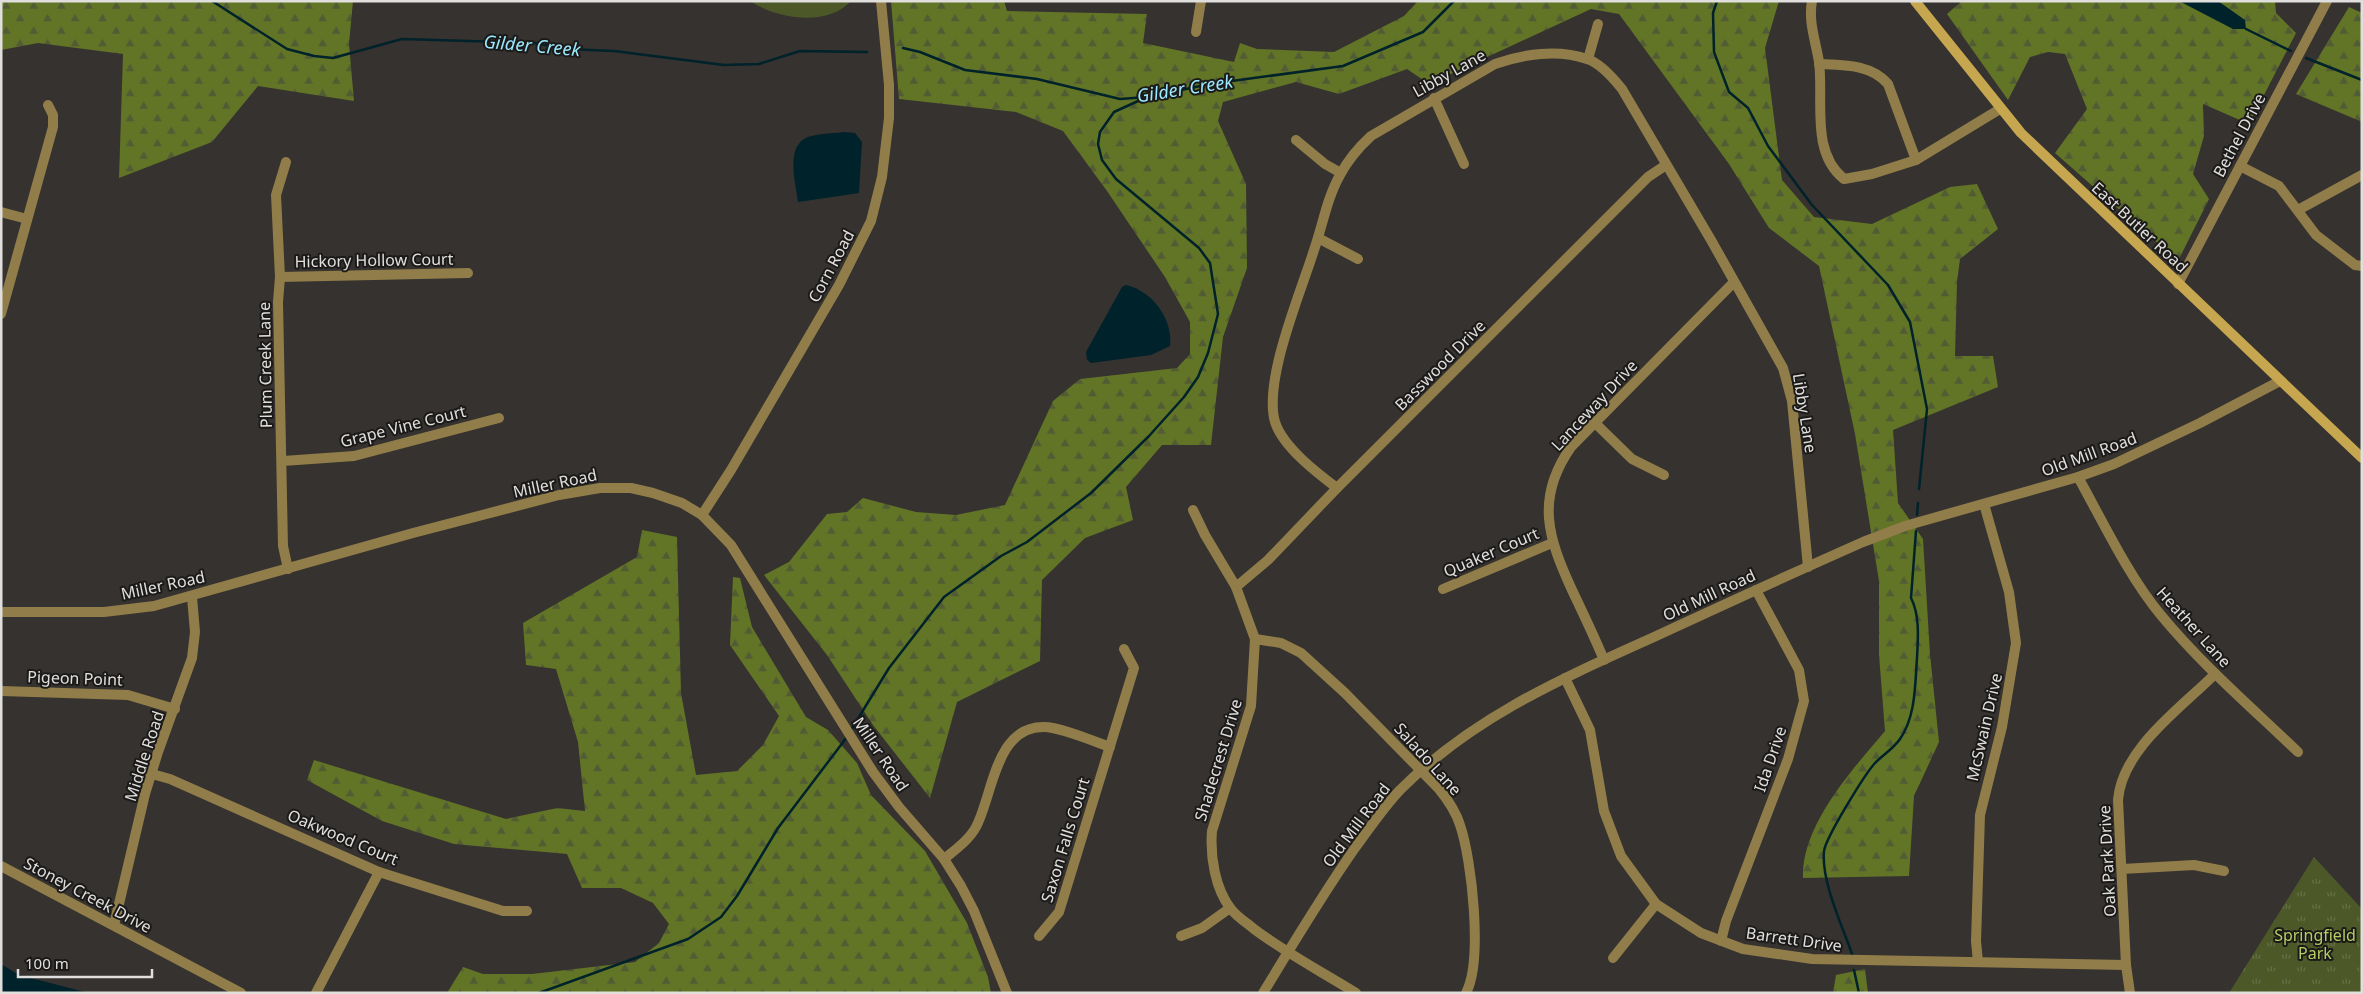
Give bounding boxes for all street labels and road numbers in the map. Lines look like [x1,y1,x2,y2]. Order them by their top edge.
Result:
street label: Libby Lane [1408,44,1490,102]
street label: Bethel Drive [2208,89,2270,181]
street label: East Butler Road [2087,177,2193,277]
street label: Corn Road [803,226,859,306]
street label: Hickory Hollow Court [294,248,454,272]
street label: Plum Creek Lane [253,302,277,428]
street label: Basswood Drive [1390,315,1490,415]
street label: Lanceway Drive [1546,355,1642,455]
street label: Libby Lane [1788,372,1822,454]
street label: Grape Vine Court [338,400,468,452]
street label: Old Mill Road [2038,427,2140,481]
street label: Miller Road [511,463,599,503]
street label: Quaker Court [1440,522,1542,582]
street label: Old Mill Road [1659,564,1759,626]
street label: Miller Road [119,565,207,605]
street label: Heather Lane [2152,582,2236,672]
street label: Pigeon Point [27,665,123,691]
street label: McSwain Drive [1961,671,2007,783]
street label: Shadecrest Drive [1189,696,1247,824]
street label: Middle Road [119,708,169,804]
street label: Miller Road [848,713,914,795]
street label: Salado Lane [1389,718,1467,800]
street label: Ida Drive [1749,723,1791,795]
street label: Saxon Falls Court [1036,775,1094,905]
street label: Old Mill Road [1317,778,1395,872]
street label: Oakwood Court [284,804,402,870]
street label: Oak Park Drive [2093,805,2121,917]
street label: Stoney Creek Drive [20,852,156,938]
street label: Barrett Drive [1745,921,1843,957]

